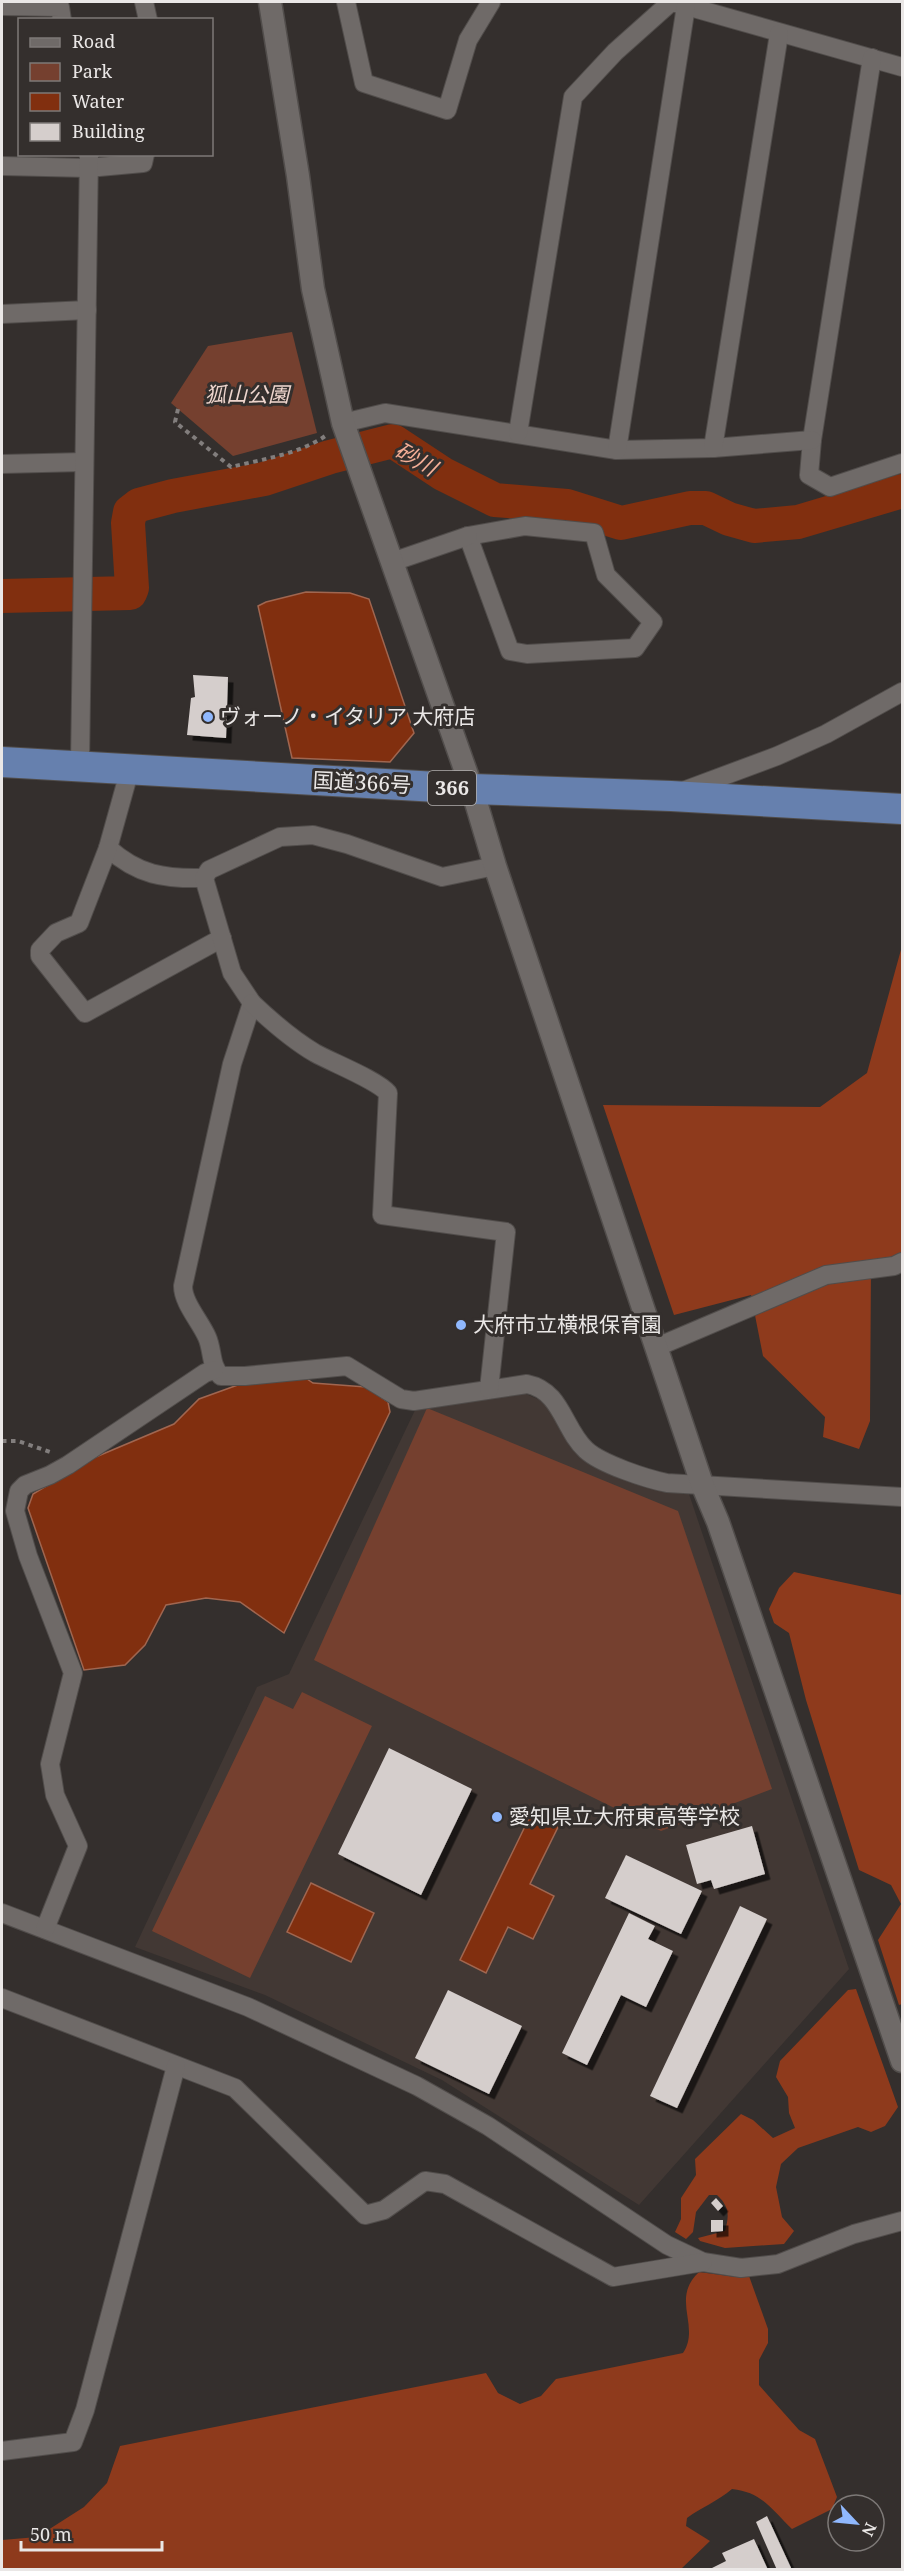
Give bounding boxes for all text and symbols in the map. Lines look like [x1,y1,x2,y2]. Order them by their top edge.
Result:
legend [18,18,213,156]
text: Road [72,29,115,53]
text: Park [72,59,112,83]
text: Water [72,89,125,113]
text: Building [72,119,145,143]
park label: 狐山公園 [205,380,292,408]
water label: 砂川 [390,434,445,483]
place label: ヴォーノ・イタリア 大府店 [220,702,475,730]
marker: ヴォーノ・イタリア 大府店 [201,710,215,724]
street label: 国道366号 [312,765,412,799]
road number: 366 [428,771,476,805]
place label: 大府市立横根保育園 [473,1310,662,1338]
marker: 大府市立横根保育園 [454,1318,468,1332]
place label: 愛知県立大府東高等学校 [509,1802,740,1830]
marker: 愛知県立大府東高等学校 [490,1810,504,1824]
north arrow [826,2493,886,2553]
scale bar [21,2514,162,2552]
text: N [857,2519,882,2540]
text: 50 m [30,2522,72,2546]

